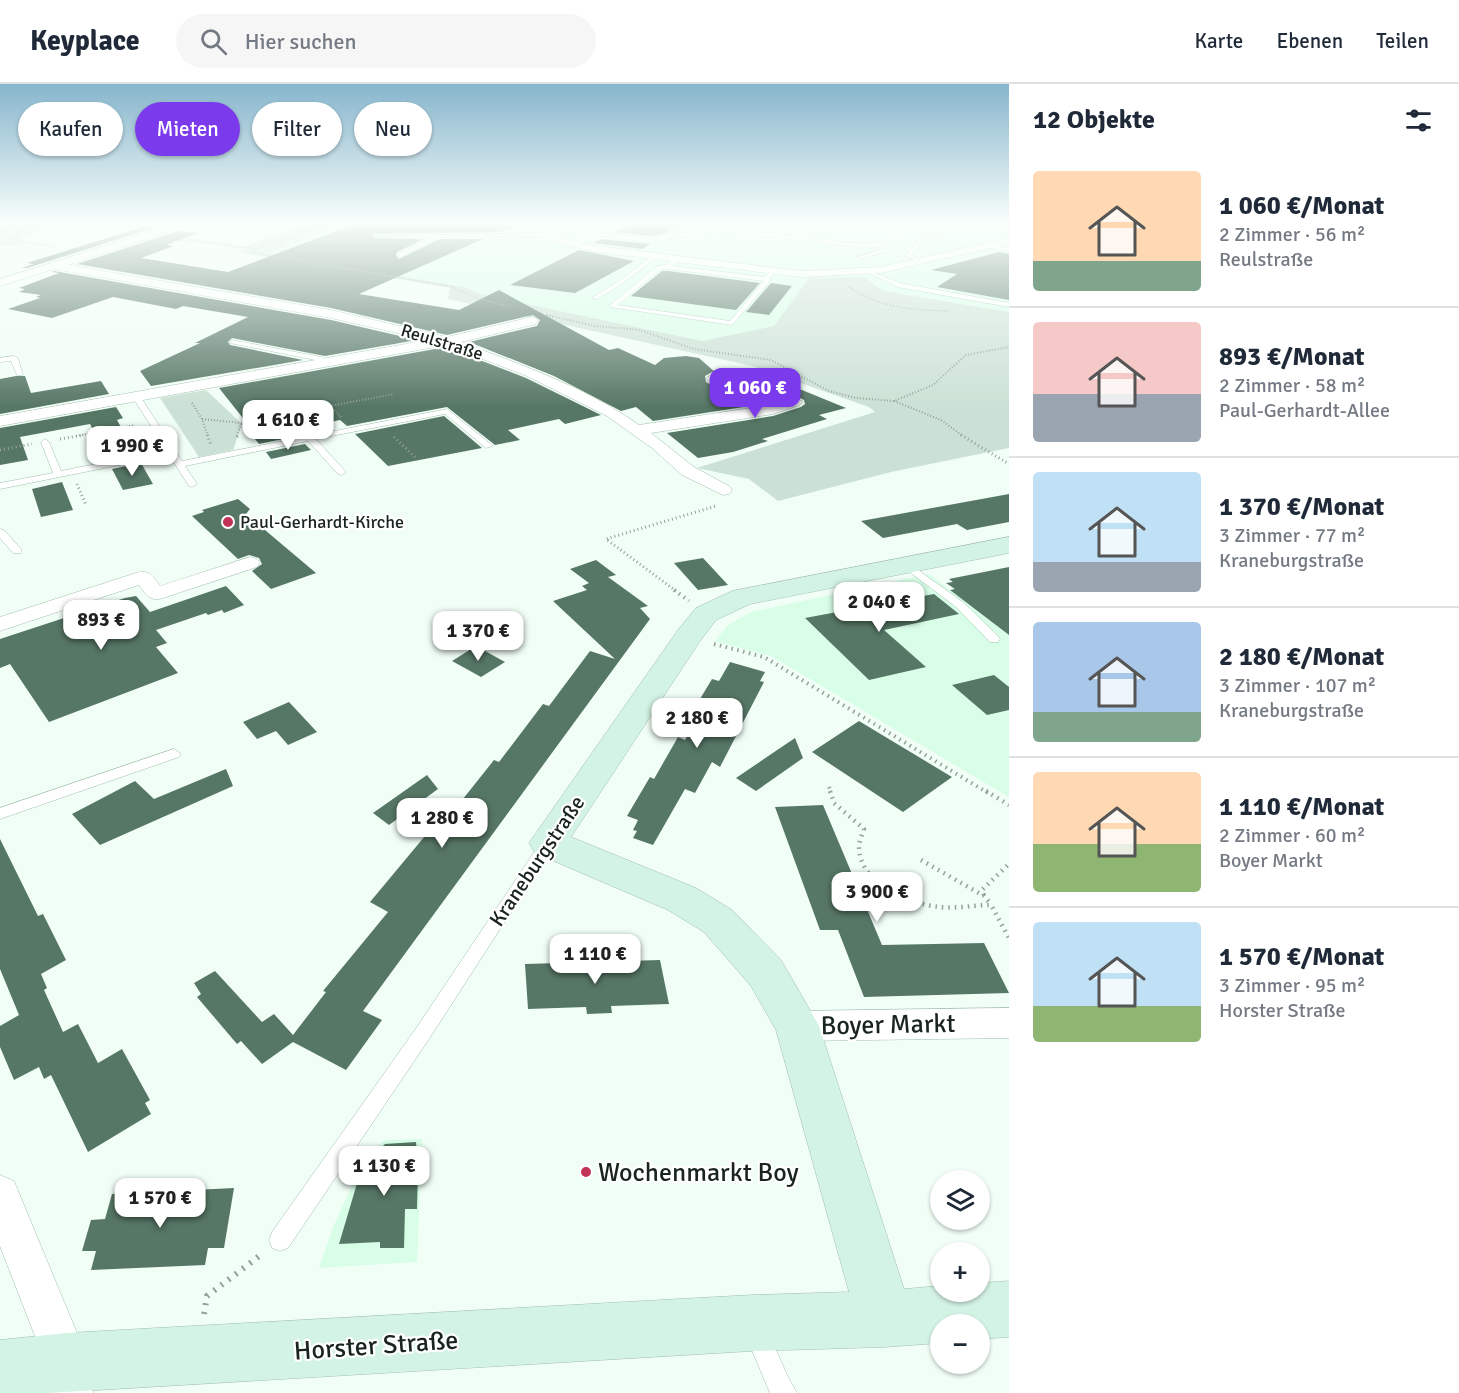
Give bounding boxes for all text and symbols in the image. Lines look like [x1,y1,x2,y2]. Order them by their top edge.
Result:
search box [176,14,596,68]
text: Keyplace [30,24,140,58]
icon: search [197,25,230,58]
text: Hier suchen [245,28,357,55]
text: Karte [1194,28,1243,54]
text: Ebenen [1276,28,1343,54]
text: Teilen [1376,28,1429,54]
chip: Kaufen [18,102,123,156]
chip: Mieten [135,102,240,156]
chip: Filter [252,102,342,156]
chip: Neu [354,102,432,156]
text: 12 Objekte [1033,104,1155,136]
icon: filters [1402,104,1435,137]
text: 1 060 €/Monat [1219,190,1384,222]
icon: home [1081,195,1153,267]
text: 2 Zimmer · 56 m² [1219,222,1365,247]
text: Reulstraße [1219,247,1313,272]
street label: Reulstraße [398,319,486,365]
text: 893 €/Monat [1219,341,1365,373]
icon: home [1081,346,1153,418]
pin: 1 060 € [700,368,810,419]
text: 2 Zimmer · 58 m² [1219,373,1365,398]
text: 1 060 € [724,375,786,400]
text: Paul-Gerhardt-Allee [1219,398,1390,423]
pin: 1 610 € [233,400,343,451]
text: 1 610 € [257,407,319,432]
pin: 1 990 € [77,426,187,477]
text: 1 990 € [101,433,163,458]
text: 1 370 €/Monat [1219,491,1384,523]
icon: home [1081,496,1153,568]
place label: Paul-Gerhardt-Kirche [240,511,404,533]
marker: Paul-Gerhardt-Kirche [221,515,235,529]
text: 3 Zimmer · 77 m² [1219,523,1365,548]
text: Kraneburgstraße [1219,548,1364,573]
pin: 2 040 € [824,582,934,633]
text: 2 040 € [848,589,910,614]
pin: 893 € [59,600,143,651]
text: 893 € [77,607,125,632]
pin: 1 370 € [423,611,533,662]
text: 1 370 € [447,618,509,643]
text: 2 180 €/Monat [1219,641,1384,673]
icon: home [1081,646,1153,718]
text: 3 Zimmer · 107 m² [1219,673,1376,698]
pin: 2 180 € [642,698,752,749]
text: Kraneburgstraße [1219,698,1364,723]
text: 2 180 € [666,705,728,730]
street label: Kraneburgstraße [484,791,590,931]
text: 1 110 €/Monat [1219,791,1384,823]
icon: home [1081,796,1153,868]
pin: 1 280 € [387,798,497,849]
text: 1 280 € [411,805,473,830]
text: 2 Zimmer · 60 m² [1219,823,1365,848]
text: Boyer Markt [1219,848,1323,873]
pin: 3 900 € [822,872,932,923]
text: 3 900 € [846,879,908,904]
pin: 1 110 € [540,934,650,985]
text: 1 110 € [564,941,626,966]
text: 1 570 €/Monat [1219,941,1384,973]
icon: home [1081,946,1153,1018]
text: 3 Zimmer · 95 m² [1219,973,1365,998]
text: Horster Straße [1219,998,1346,1023]
street label: Boyer Markt [820,1008,956,1042]
pin: 1 130 € [329,1146,439,1197]
text: 1 130 € [353,1153,415,1178]
place label: Wochenmarkt Boy [598,1157,799,1189]
marker: Wochenmarkt Boy [579,1165,593,1179]
map controls [930,1170,990,1374]
button: layers [930,1170,990,1230]
pin: 1 570 € [105,1178,215,1229]
text: 1 570 € [129,1185,191,1210]
button: + [930,1242,990,1302]
button: − [930,1314,990,1374]
street label: Horster Straße [293,1324,459,1368]

